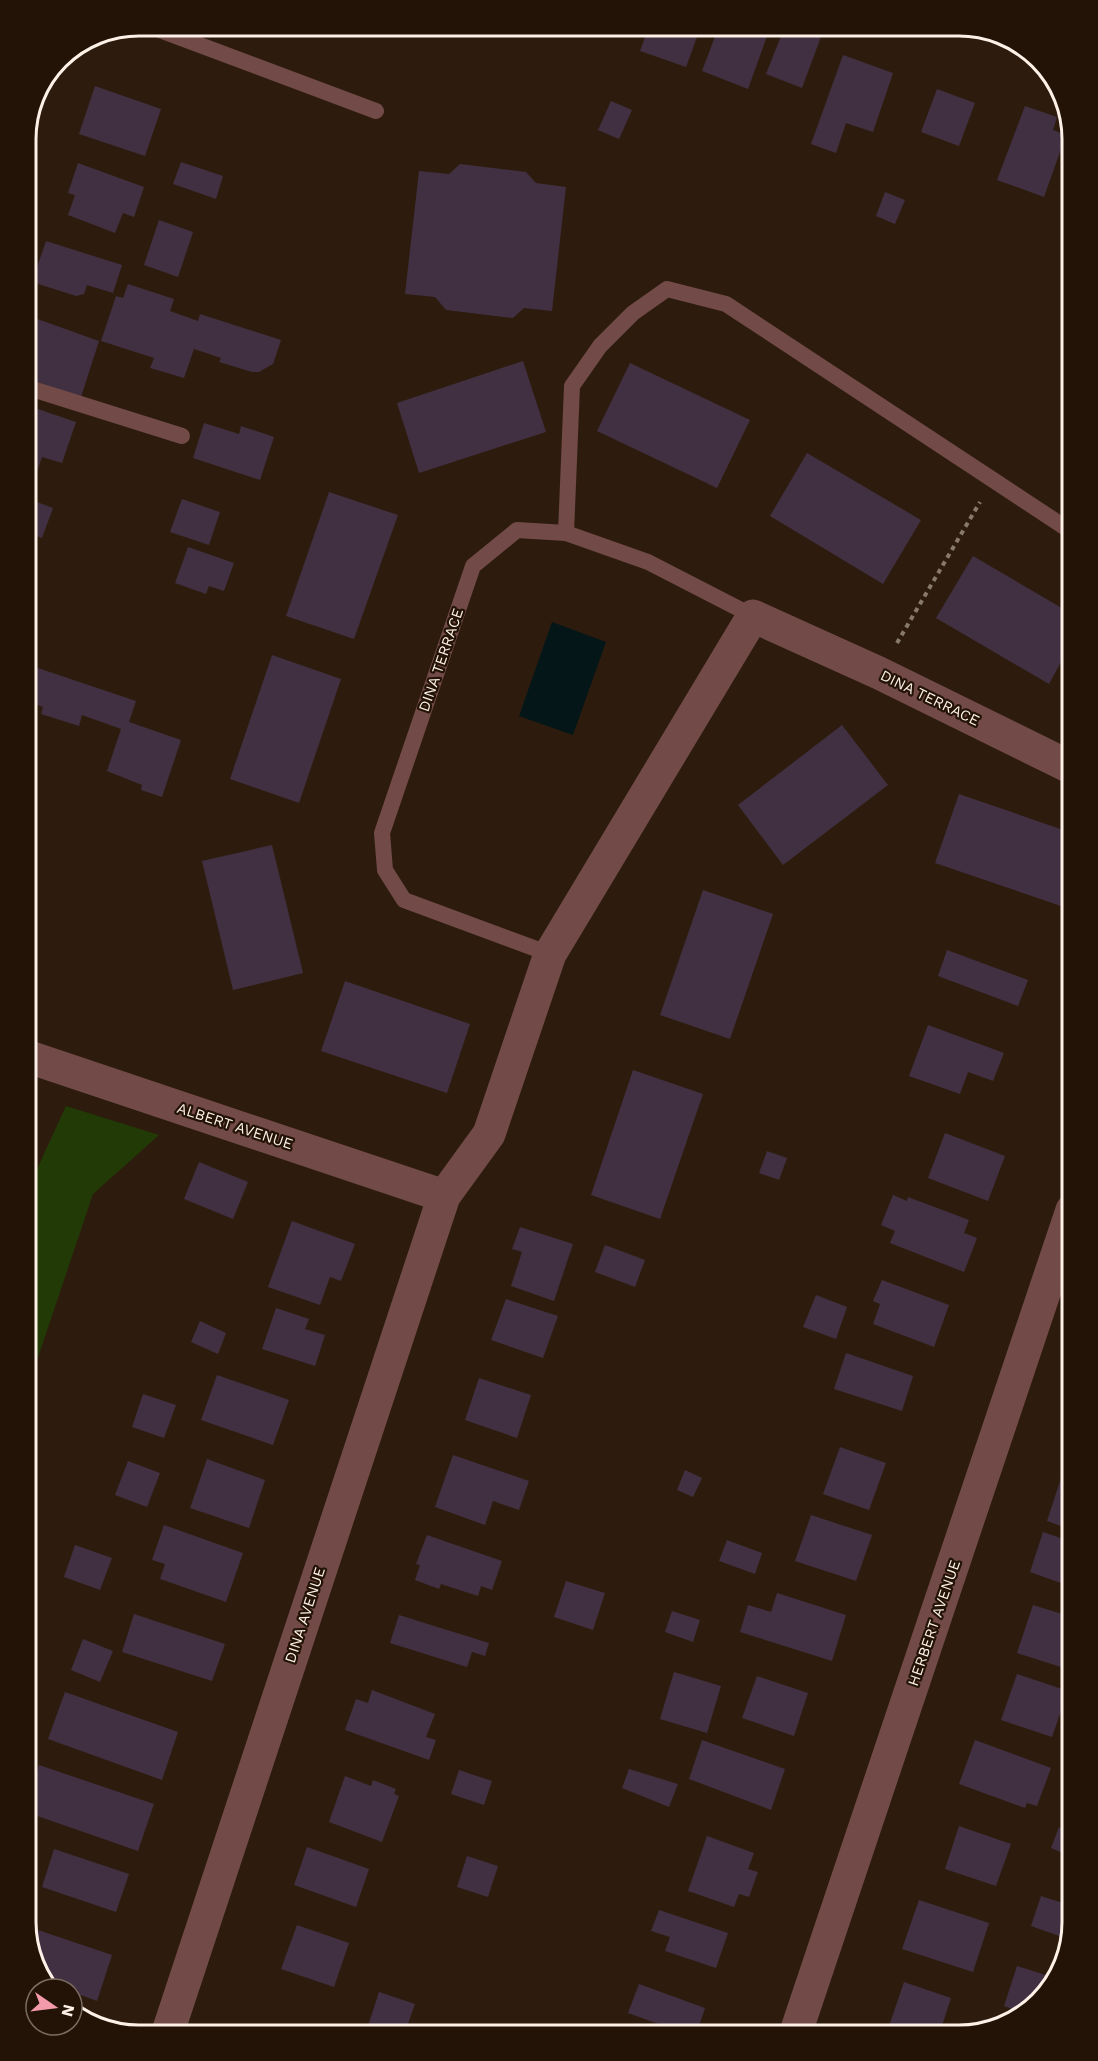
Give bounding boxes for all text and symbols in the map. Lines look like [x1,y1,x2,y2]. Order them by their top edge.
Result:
street label: DINA TERRACE [415,606,467,714]
street label: DINA TERRACE [877,666,983,730]
street label: ALBERT AVENUE [175,1099,295,1153]
street label: HERBERT AVENUE [904,1558,964,1688]
street label: DINA AVENUE [281,1565,329,1665]
north arrow [24,1977,84,2037]
text: N [57,2002,79,2019]

